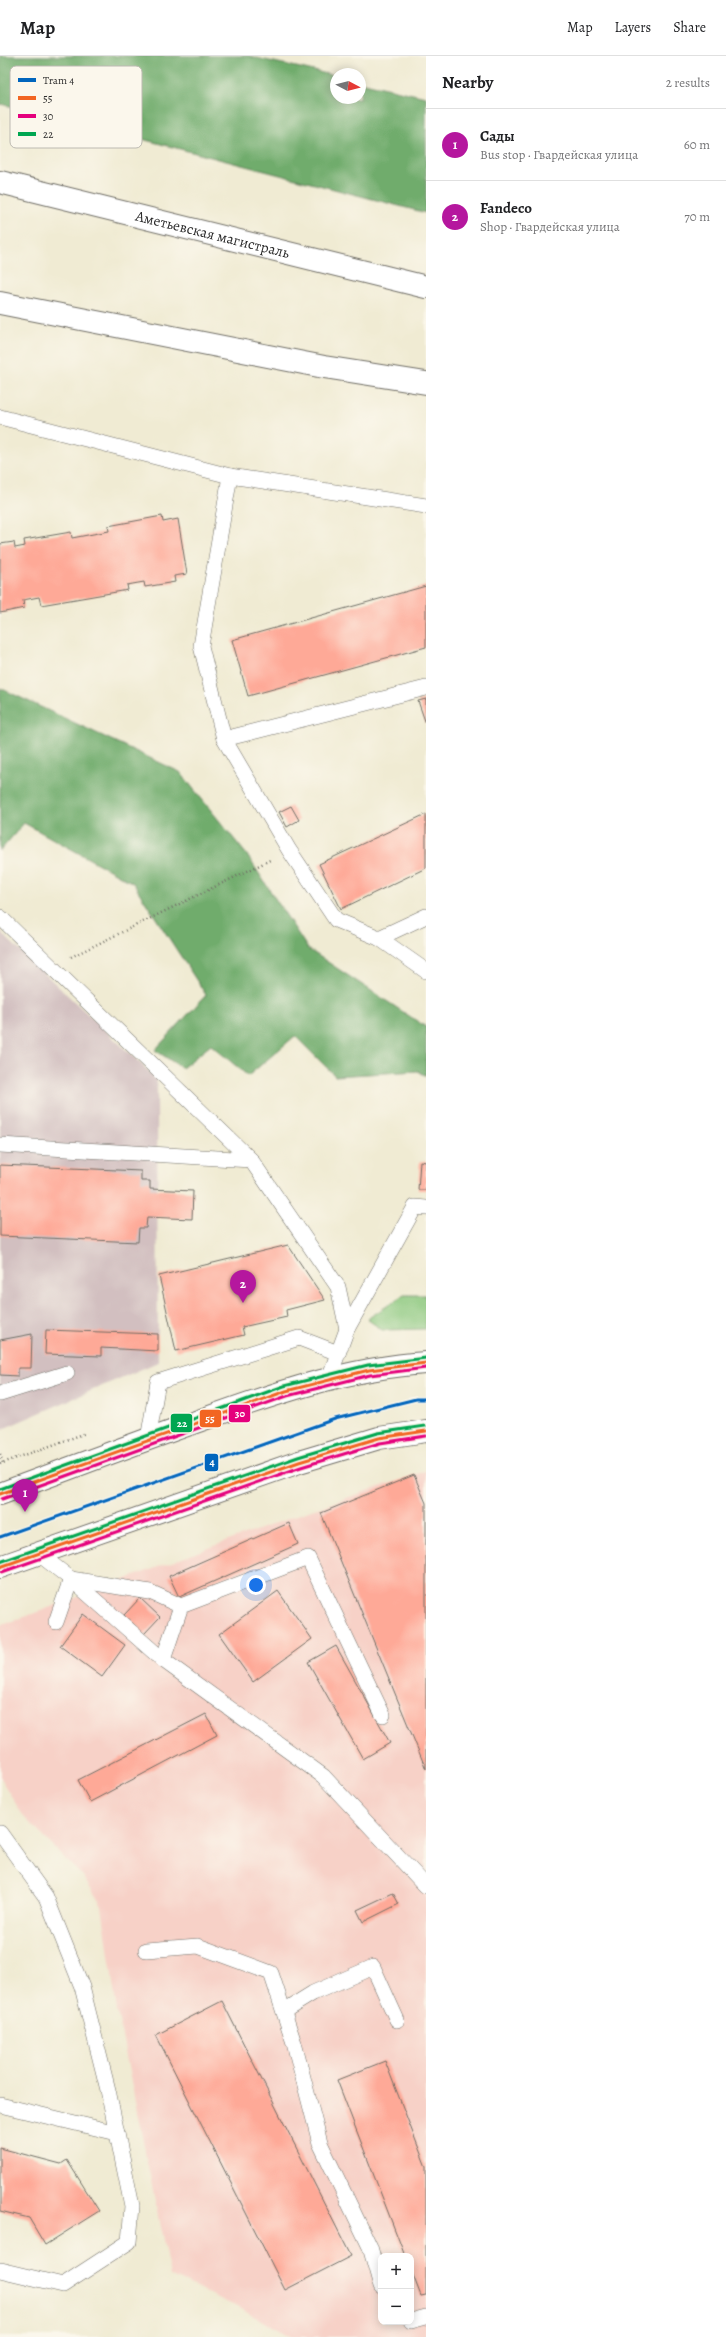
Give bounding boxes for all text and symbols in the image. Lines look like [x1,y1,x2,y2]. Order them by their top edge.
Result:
text: Map [20,15,55,41]
text: Map [567,18,593,37]
text: Layers [615,18,651,37]
text: Share [673,18,706,37]
legend [10,66,142,148]
north arrow [330,68,366,104]
text: Nearby [442,71,493,94]
text: Tram 4 [43,73,74,88]
text: 2 results [666,74,710,91]
text: 55 [43,91,53,106]
text: 30 [43,109,54,124]
text: Сады [480,126,515,146]
text: 22 [43,127,53,142]
text: 1 [453,136,457,153]
text: 60 m [684,136,710,153]
text: Bus stop · Гвардейская улица [480,146,638,163]
text: Fandeco [480,198,532,218]
street label: Аметьевская магистраль [133,206,292,263]
text: 2 [452,208,458,225]
text: 70 m [684,208,710,225]
text: Shop · Гвардейская улица [480,218,620,235]
pin: 2 [230,1270,256,1303]
line badge: 30 [228,1404,251,1423]
text: 30 [235,1406,246,1421]
line badge: 55 [199,1409,222,1428]
text: 55 [205,1411,215,1426]
line badge: 22 [170,1413,193,1433]
text: 22 [177,1416,188,1431]
line badge: 4 [204,1453,219,1472]
text: 4 [209,1455,215,1470]
pin: 1 [12,1479,38,1512]
your location [246,1575,266,1595]
map controls [378,2253,414,2325]
button: + [378,2253,414,2289]
button: − [378,2289,414,2325]

